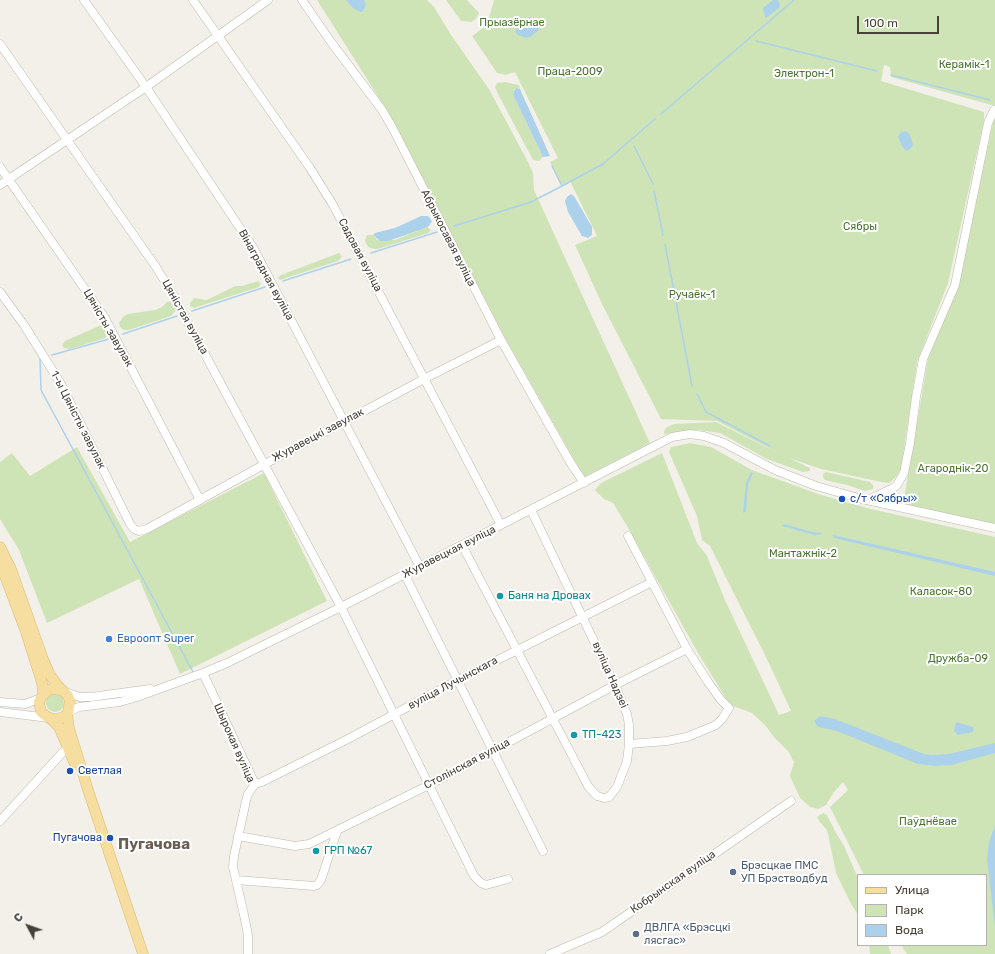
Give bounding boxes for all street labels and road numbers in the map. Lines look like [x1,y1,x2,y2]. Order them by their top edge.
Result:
street label: Абрыкосавая вуліца [418,187,478,289]
street label: Садовая вуліца [335,216,385,294]
street label: Вінаградная вуліца [236,227,296,323]
street label: Цяністая вуліца [159,277,211,357]
street label: Цяністы завулак [80,287,136,369]
street label: 1-ы Цяністы завулак [48,369,108,471]
street label: Журавецкі завулак [270,405,366,465]
street label: Журавецкая вуліца [400,523,498,581]
street label: вуліца Надзеі [589,640,631,710]
street label: вуліца Лучынскага [406,654,500,712]
street label: Шырокая вуліца [211,701,257,785]
street label: Столінская вуліца [422,736,512,792]
street label: Кобрынская вуліца [628,848,718,916]

